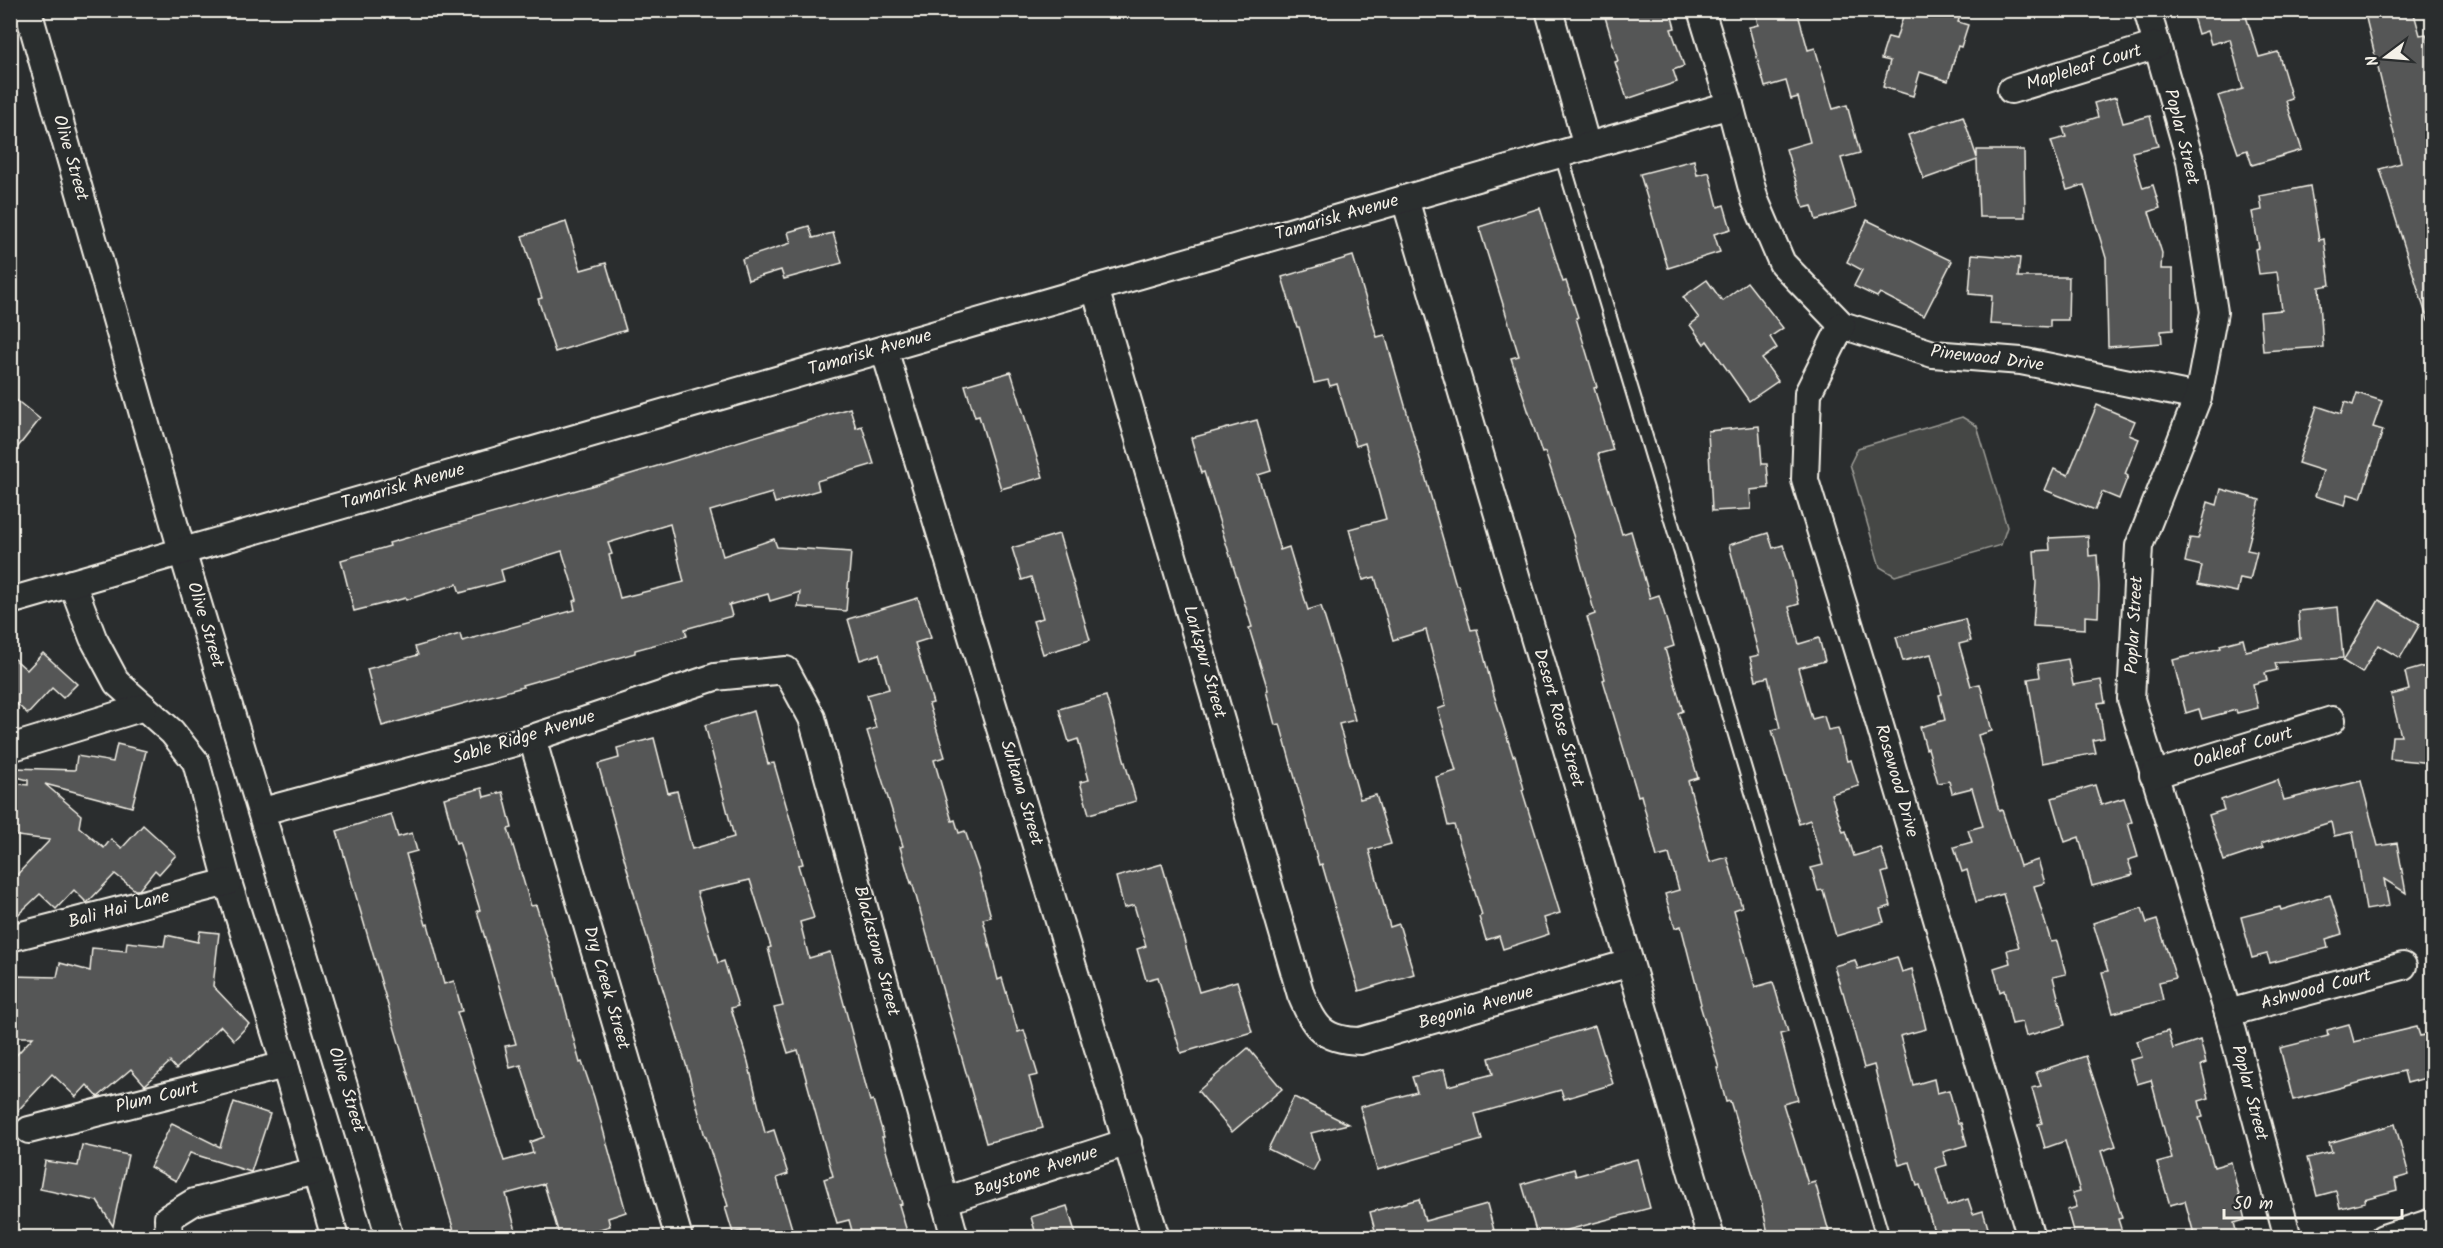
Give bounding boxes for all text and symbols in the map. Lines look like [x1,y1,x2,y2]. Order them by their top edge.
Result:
north arrow [2356,27,2416,87]
street label: Mapleleaf Court [2023,36,2146,99]
text: N [2360,52,2386,69]
street label: Poplar Street [2155,86,2207,189]
street label: Olive Street [44,112,96,205]
street label: Tamarisk Avenue [1272,187,1402,249]
street label: Tamarisk Avenue [805,322,935,384]
street label: Pinewood Drive [1929,338,2045,380]
street label: Tamarisk Avenue [338,456,468,518]
street label: Poplar Street [2118,574,2152,675]
street label: Olive Street [178,579,232,672]
street label: Larkspur Street [1174,602,1234,723]
street label: Desert Rose Street [1524,645,1592,792]
street label: Sable Ridge Avenue [449,703,599,773]
street label: Oakleaf Court [2189,719,2298,777]
street label: Rosewood Drive [1866,721,1926,841]
street label: Sultana Street [991,737,1051,850]
street label: Blackstone Street [845,882,908,1021]
street label: Bali Hai Lane [65,883,173,937]
street label: Dry Creek Street [574,923,638,1054]
street label: Ashwood Court [2257,961,2376,1019]
street label: Begonia Avenue [1415,978,1537,1038]
street label: Poplar Street [2222,1042,2276,1145]
street label: Olive Street [319,1044,373,1137]
street label: Plum Court [112,1073,203,1122]
street label: Baystone Avenue [970,1138,1102,1206]
scale bar [2224,1182,2402,1220]
text: 50 m [2233,1190,2273,1219]

